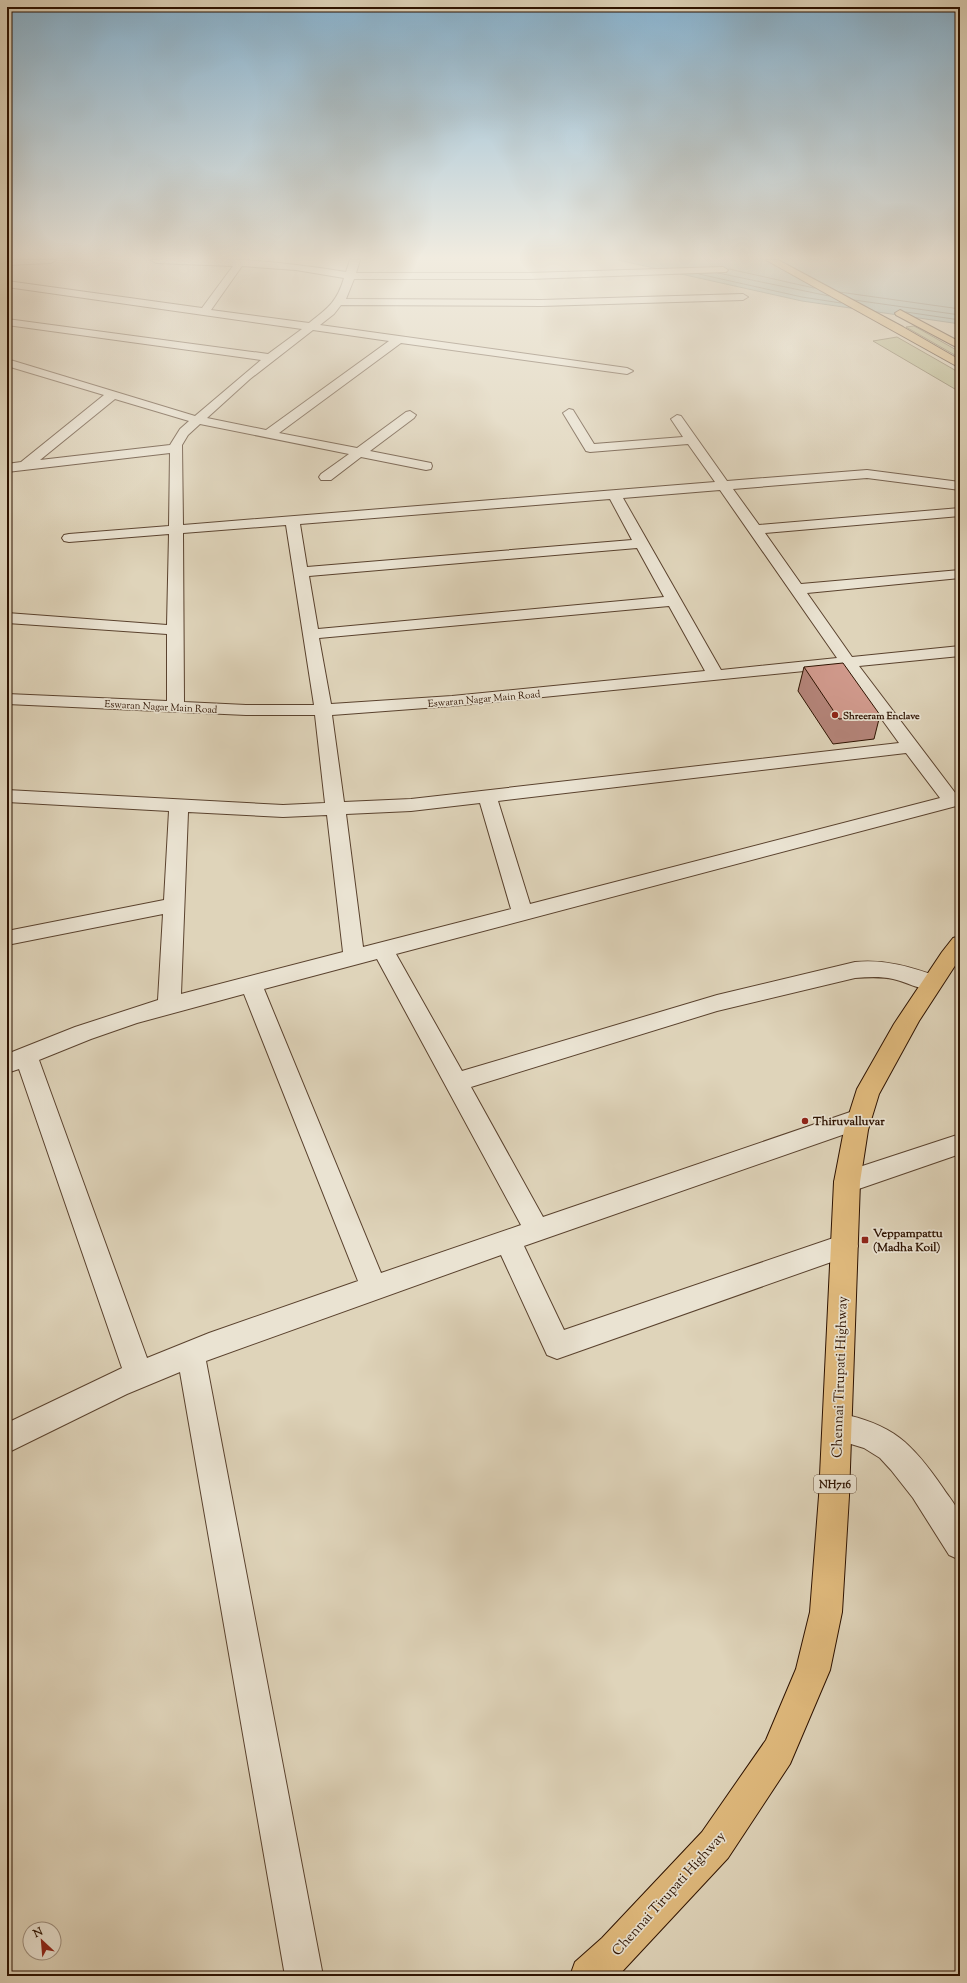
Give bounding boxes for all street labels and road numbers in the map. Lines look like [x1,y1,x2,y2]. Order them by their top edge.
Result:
street label: Eswaran Nagar Main Road [427,687,541,712]
street label: Eswaran Nagar Main Road [104,697,218,718]
street label: Chennai Tirupati Highway [828,1296,854,1458]
road number: NH716 [814,1475,856,1493]
street label: Chennai Tirupati Highway [608,1828,731,1961]

